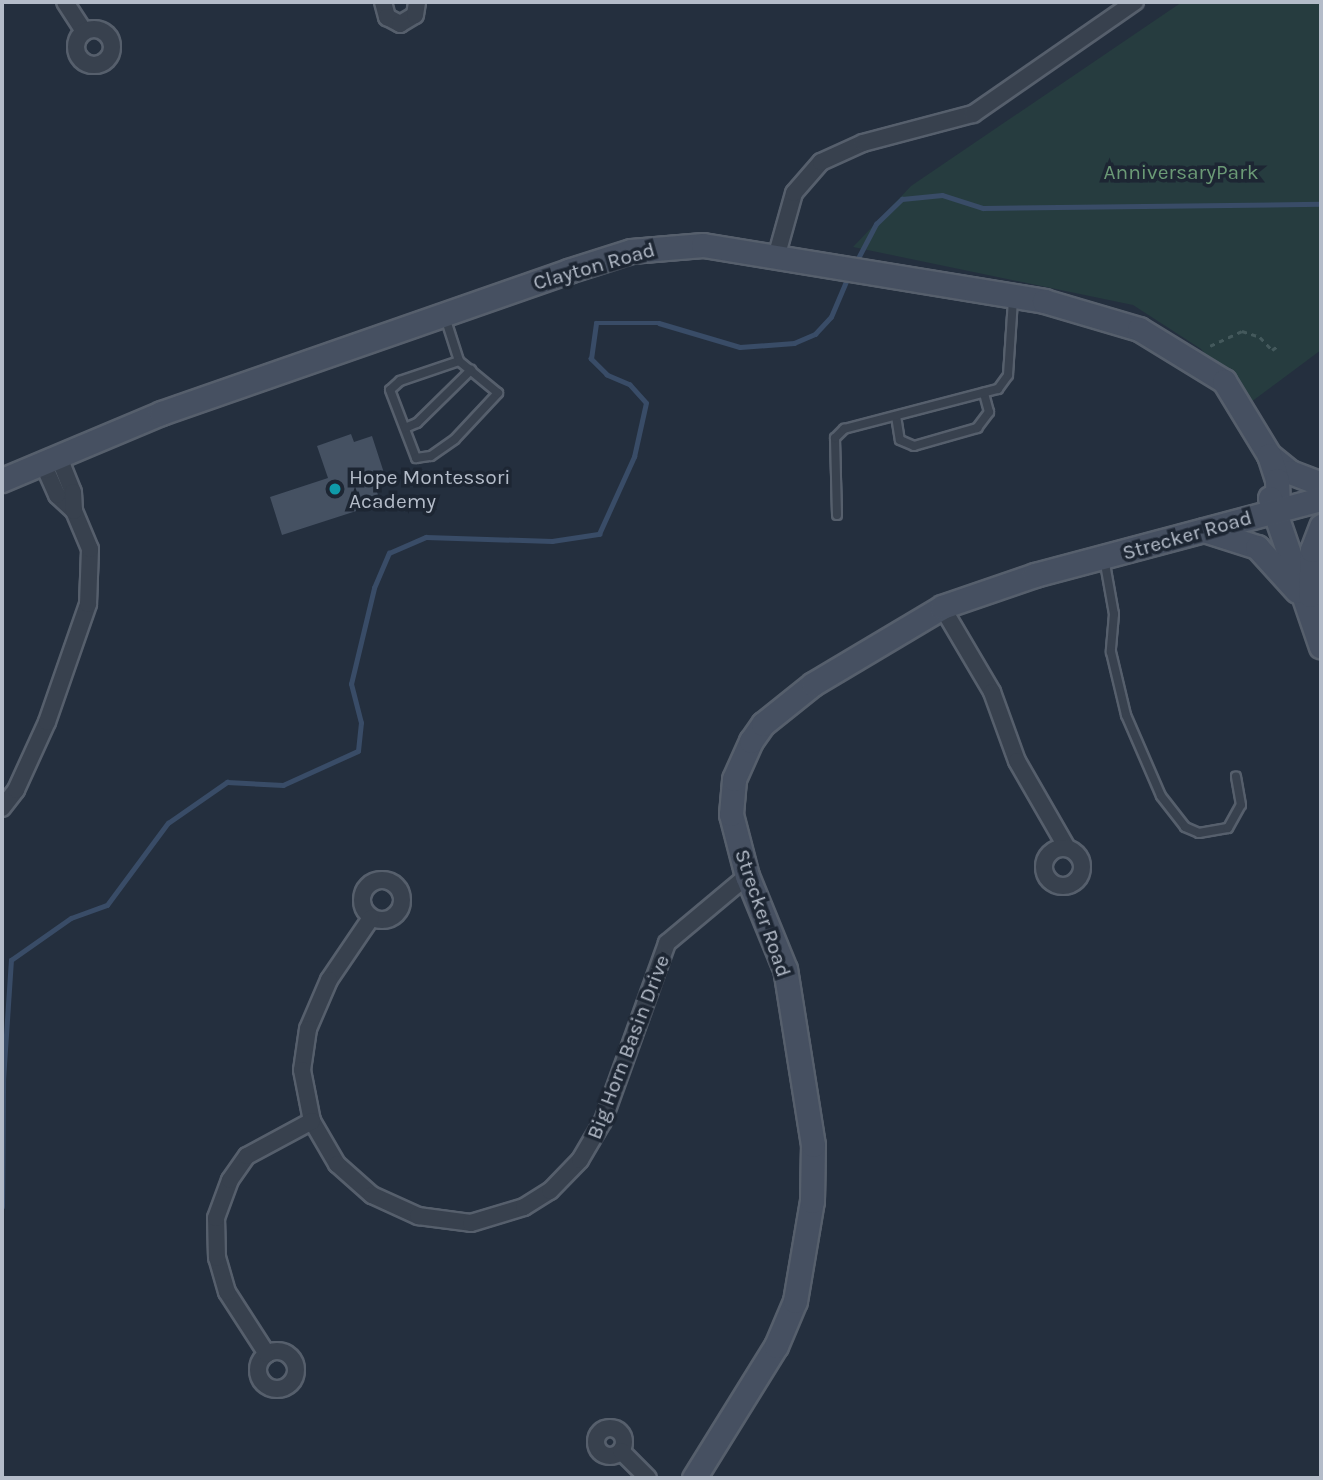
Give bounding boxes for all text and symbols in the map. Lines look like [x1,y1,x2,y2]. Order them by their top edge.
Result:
park label: AnniversaryPark [1103,159,1259,185]
street label: Clayton Road [530,237,658,295]
place label: Hope Montessori Academy [349,464,511,514]
marker: Hope Montessori Academy [327,481,343,497]
street label: Strecker Road [1119,505,1255,565]
street label: Strecker Road [729,846,797,980]
street label: Big Horn Basin Drive [581,951,675,1143]

